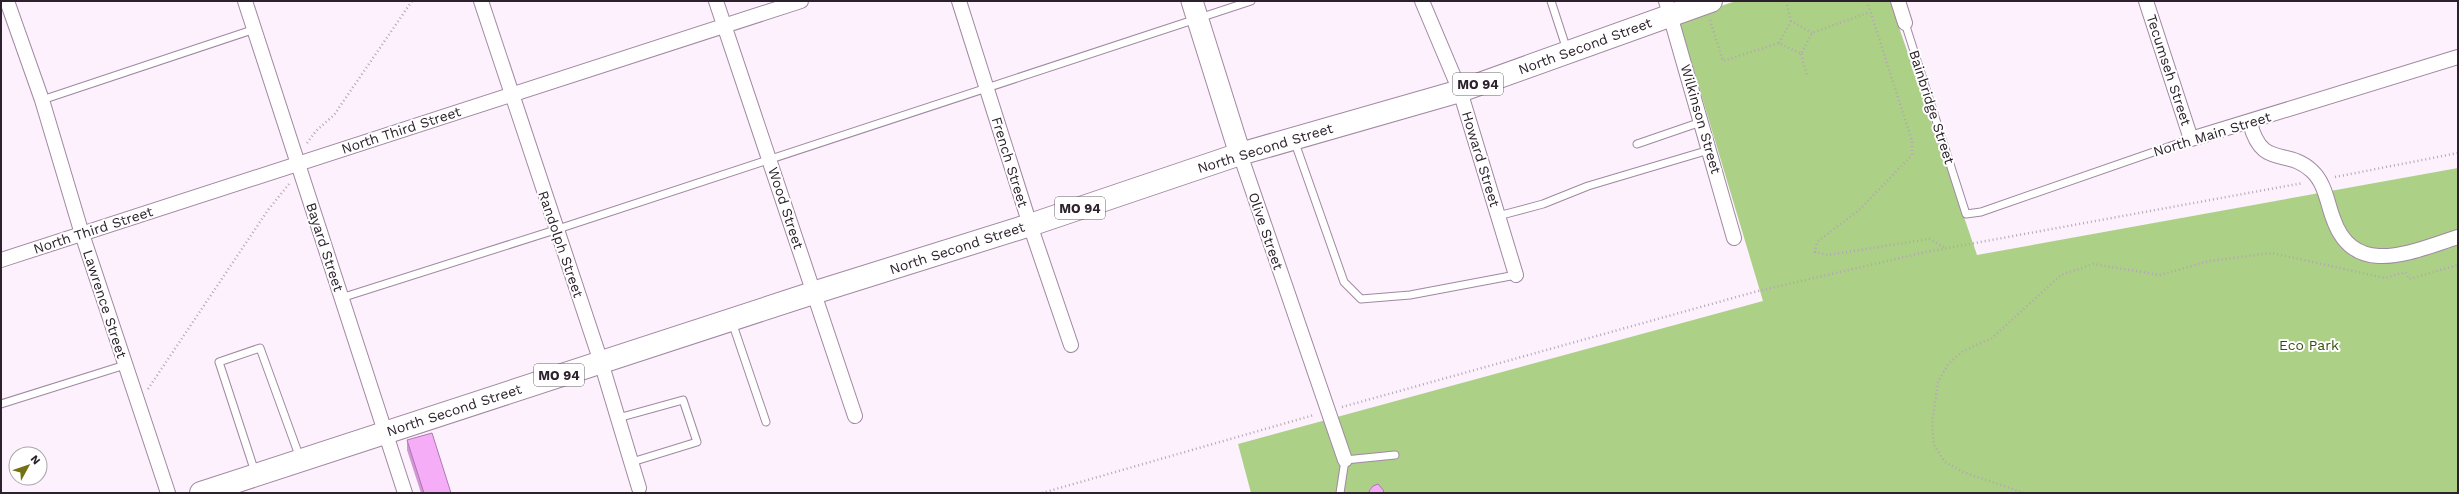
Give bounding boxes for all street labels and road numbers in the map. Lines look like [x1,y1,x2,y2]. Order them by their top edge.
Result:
street label: Tecumseh Street [2143,12,2195,128]
street label: North Second Street [1516,14,1654,78]
street label: Bainbridge Street [1906,48,1958,166]
street label: Wilkinson Street [1678,62,1724,176]
road number: MO 94 [1453,73,1503,95]
street label: North Third Street [339,103,463,157]
street label: North Main Street [2151,108,2273,160]
street label: Howard Street [1459,109,1503,209]
street label: French Street [989,115,1031,209]
street label: North Second Street [1195,120,1335,176]
street label: Wood Street [765,165,807,251]
street label: Randolph Street [535,189,587,300]
street label: Olive Street [1245,190,1287,272]
road number: MO 94 [1055,197,1105,219]
street label: Bayard Street [303,200,347,294]
street label: North Third Street [31,203,155,257]
street label: North Second Street [888,219,1027,277]
street label: Lawrence Street [80,248,130,360]
road number: MO 94 [534,364,584,386]
street label: North Second Street [385,381,524,439]

